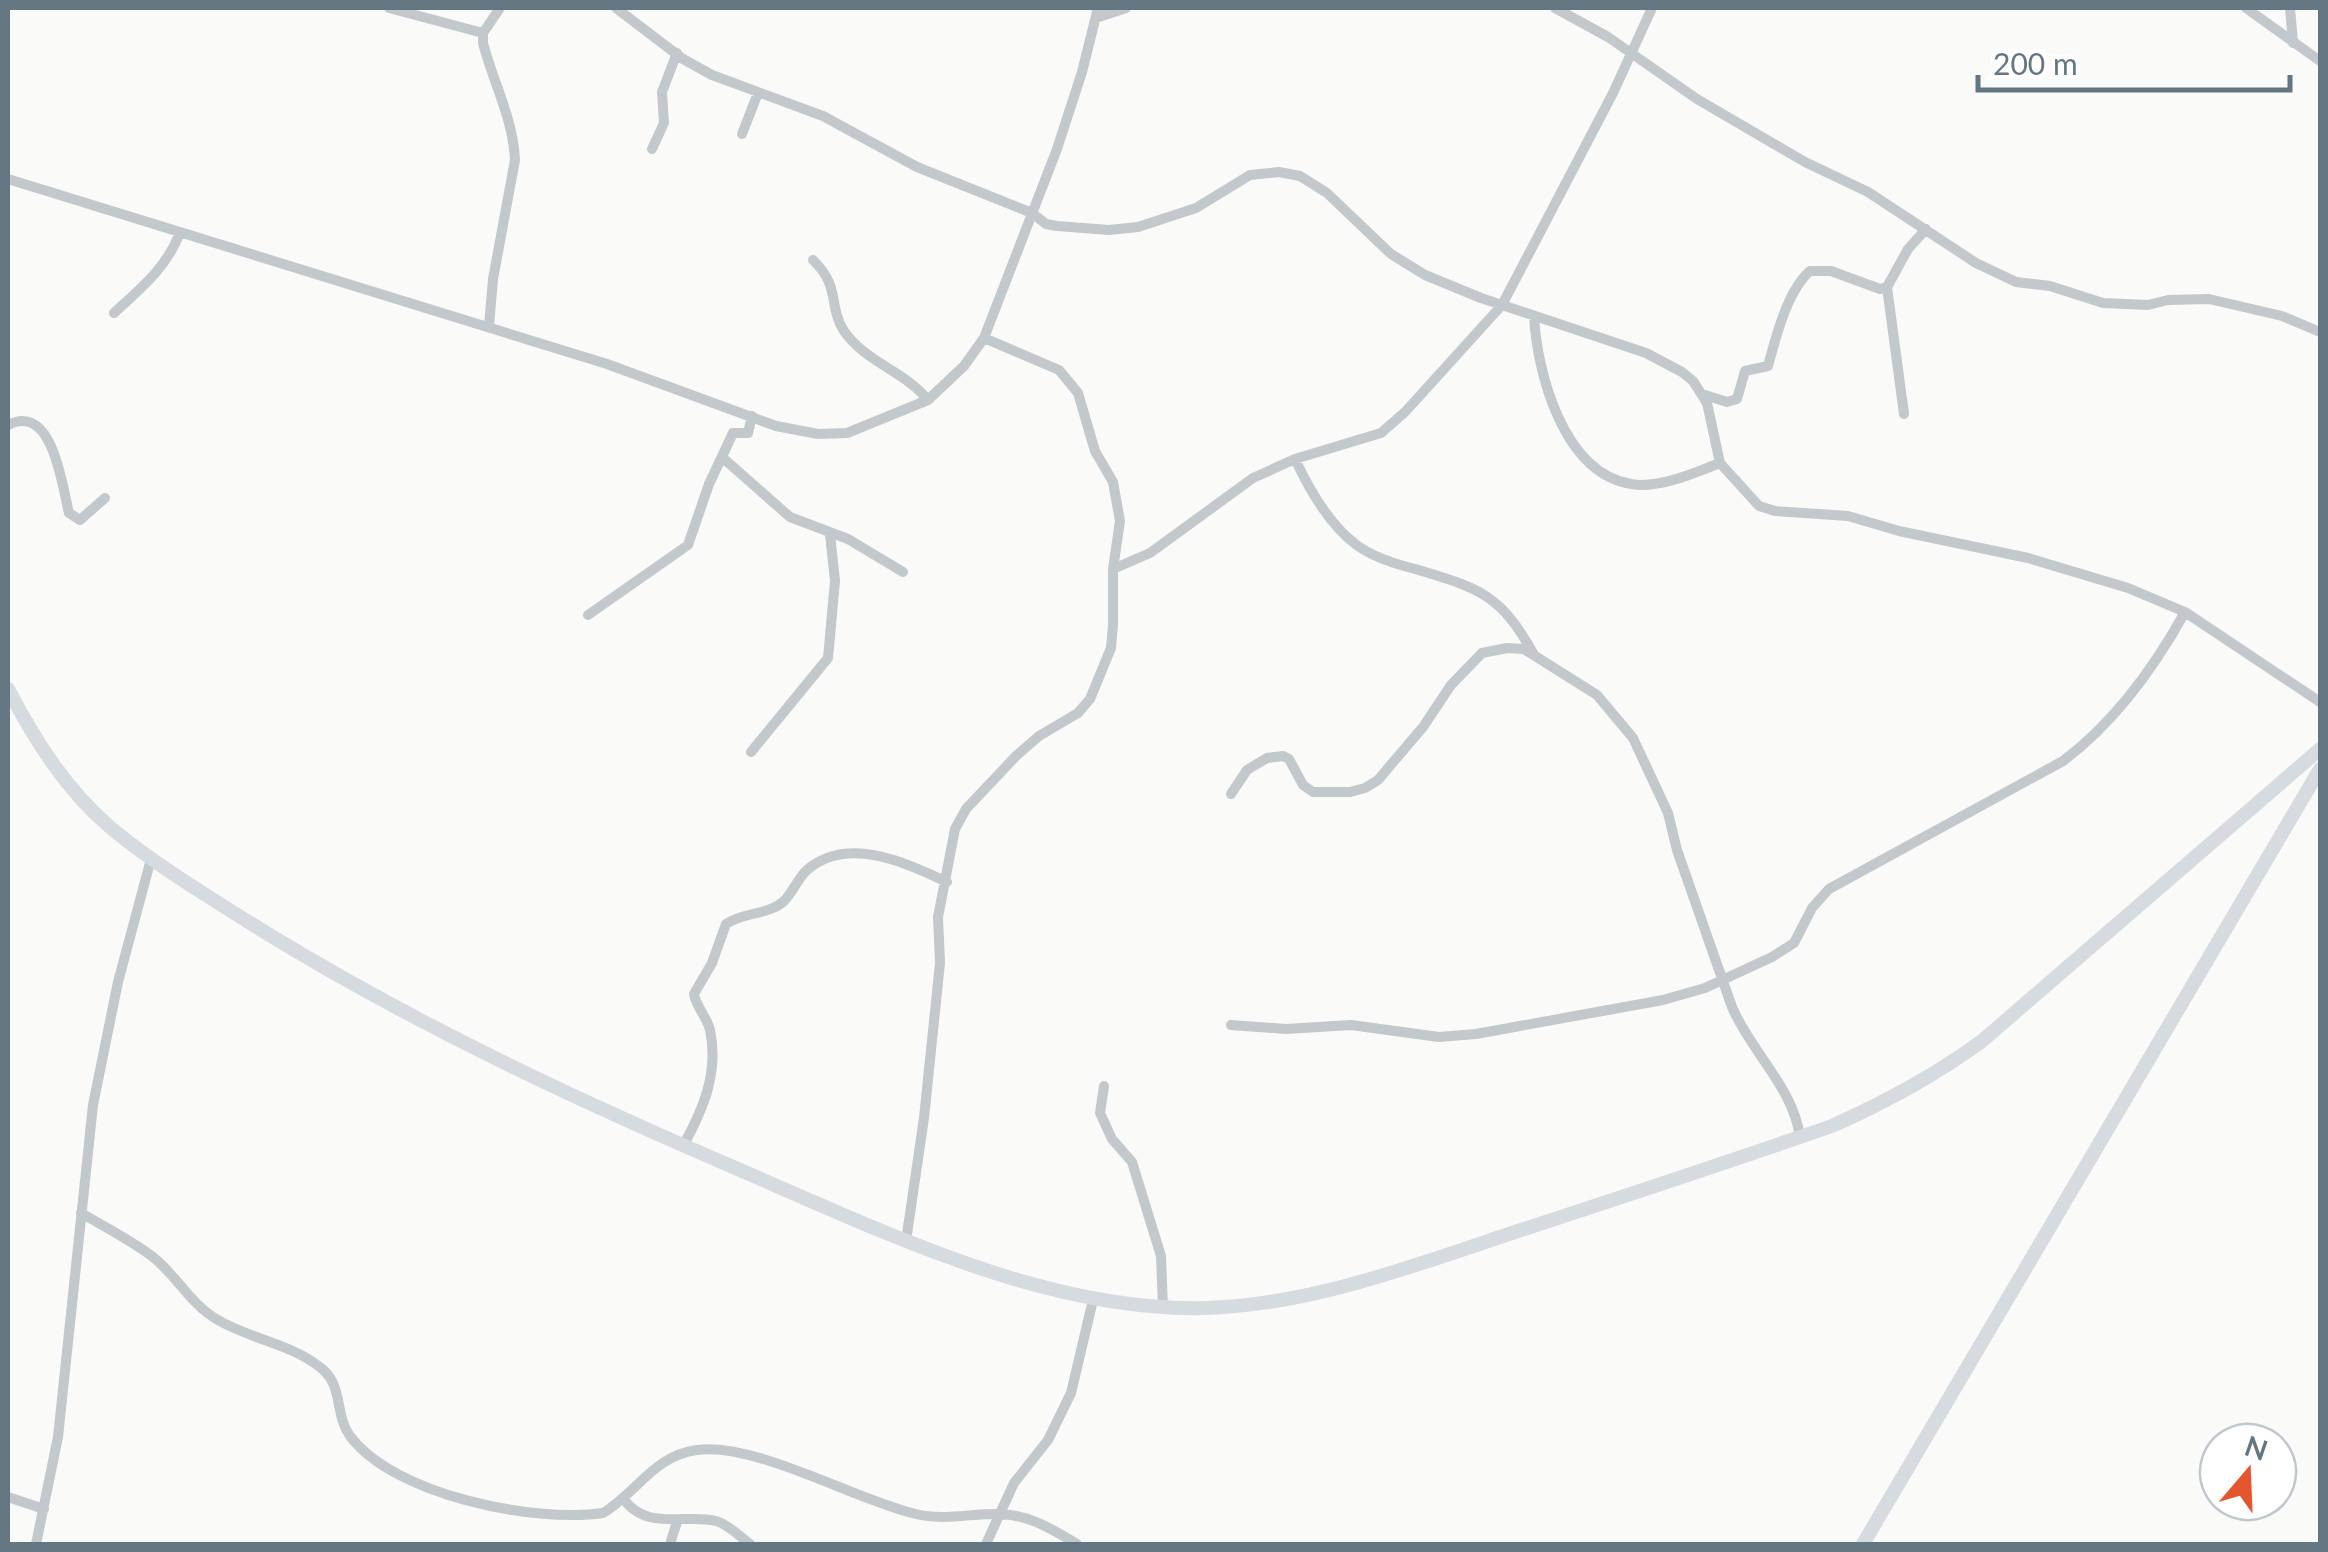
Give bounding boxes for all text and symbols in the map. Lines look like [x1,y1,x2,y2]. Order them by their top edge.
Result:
scale bar [1978,30,2290,92]
text: 200 m [1993,45,2078,81]
north arrow [2198,1422,2298,1522]
text: N [2241,1428,2272,1467]

